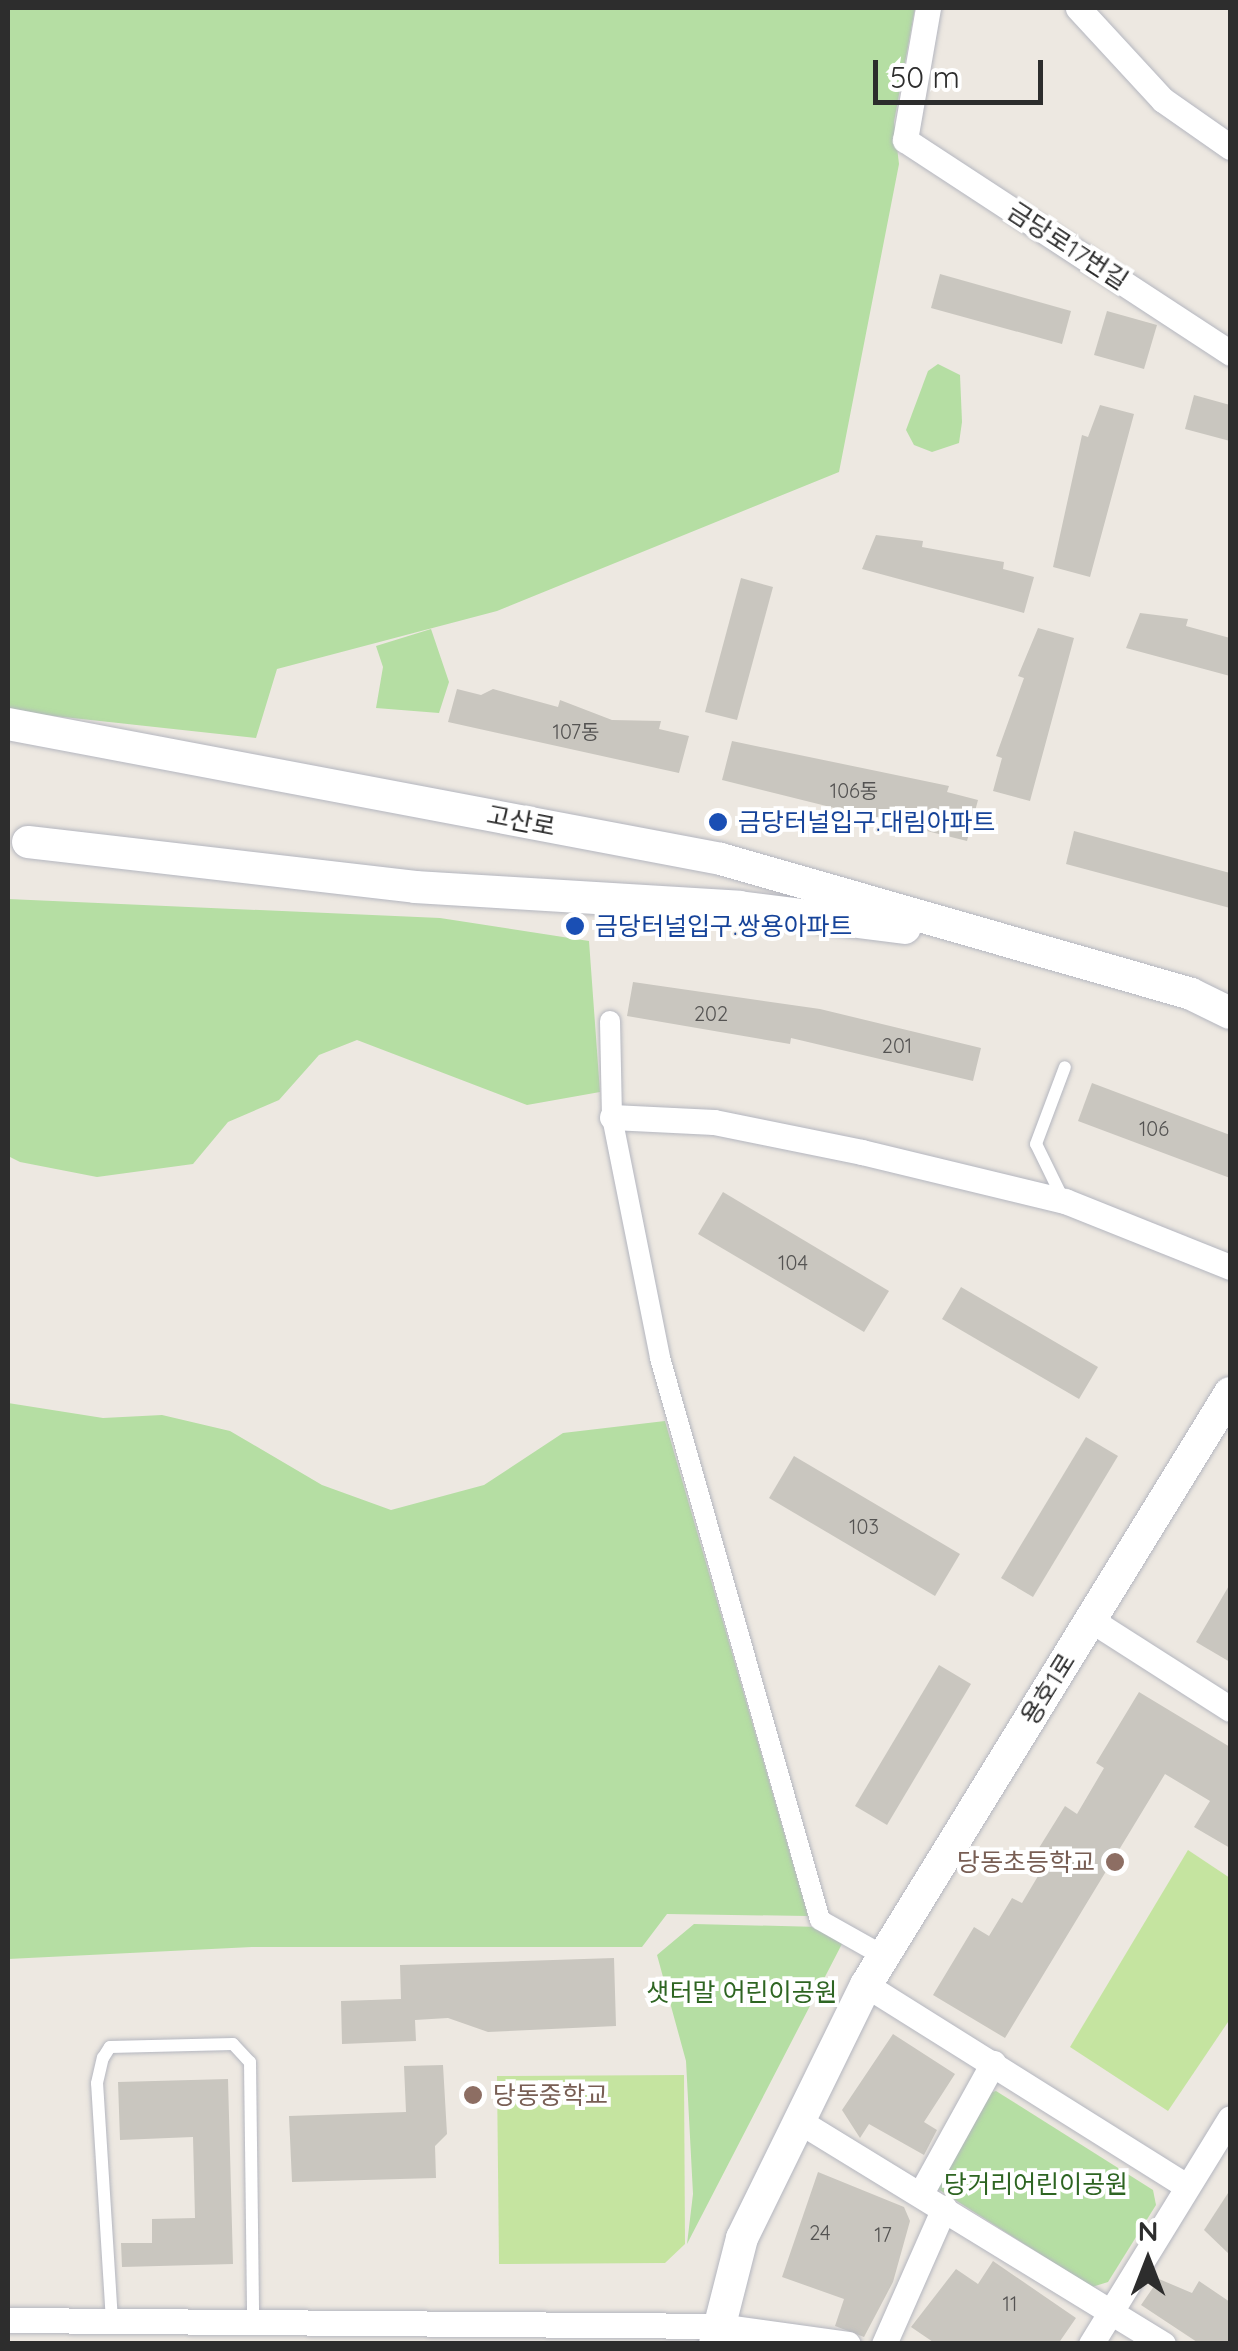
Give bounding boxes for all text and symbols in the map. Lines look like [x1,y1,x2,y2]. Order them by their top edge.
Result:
scale bar [878,40,1048,102]
text: 50 m [890,58,960,96]
street label: 금당로17번길 [1002,196,1134,296]
house number: 107동 [553,719,599,743]
house number: 106동 [830,778,878,802]
street label: 고산로 [484,800,558,842]
place label: 금당터널입구.대림아파트 [738,807,996,837]
marker: 금당터널입구.대림아파트 [707,811,729,833]
place label: 금당터널입구.쌍용아파트 [595,911,853,941]
marker: 금당터널입구.쌍용아파트 [564,915,586,937]
house number: 202 [694,1001,728,1025]
house number: 201 [882,1033,912,1057]
house number: 106 [1139,1116,1169,1140]
house number: 104 [778,1250,808,1274]
house number: 103 [849,1514,879,1538]
street label: 용호1로 [1015,1648,1081,1730]
place label: 당동초등학교 [957,1847,1095,1877]
marker: 당동초등학교 [1104,1851,1126,1873]
park label: 샛터말 어린이공원 [647,1977,837,2007]
place label: 당동중학교 [493,2080,608,2110]
marker: 당동중학교 [462,2084,484,2106]
park label: 당거리어린이공원 [944,2169,1128,2199]
north arrow [1098,2211,1198,2311]
text: N [1138,2213,1158,2248]
house number: 24 [809,2220,831,2244]
house number: 17 [874,2222,892,2246]
house number: 11 [1003,2291,1017,2315]

